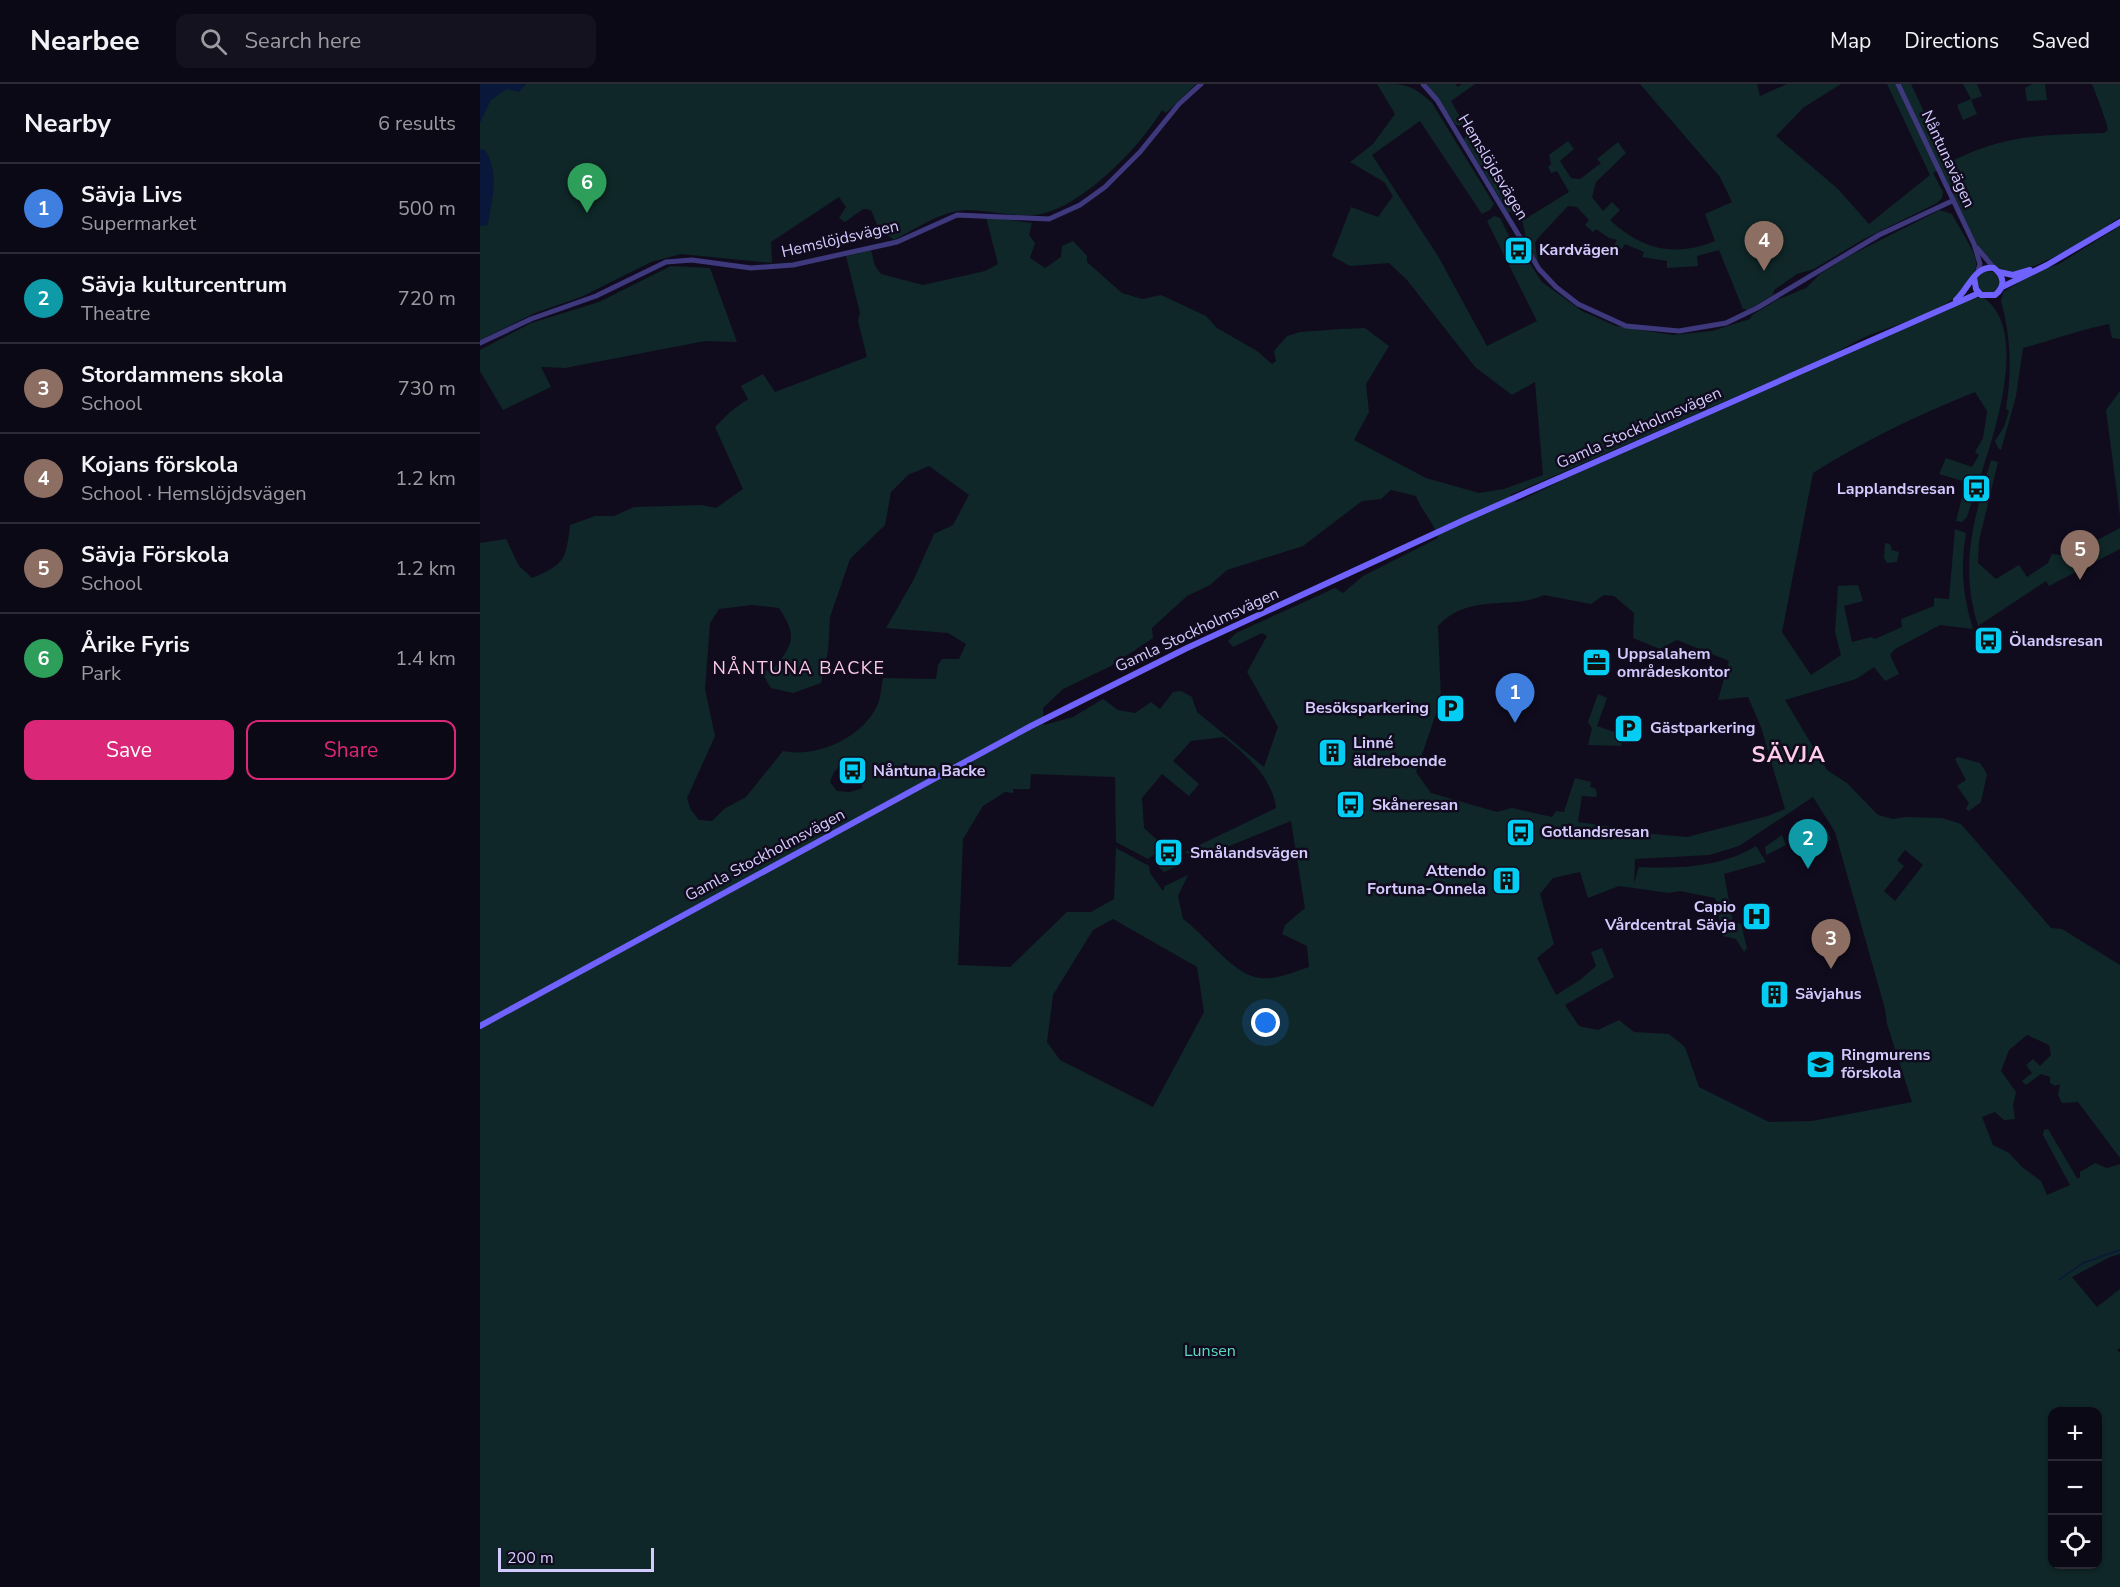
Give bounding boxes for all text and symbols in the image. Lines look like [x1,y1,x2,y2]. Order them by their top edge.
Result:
search box [176,14,596,68]
text: Nearbee [30,22,140,60]
icon: search [197,25,230,58]
text: Search here [245,26,361,56]
text: Map [1830,27,1871,55]
text: Directions [1904,27,1999,55]
text: Saved [2032,27,2090,55]
text: Nearby [24,106,111,141]
street label: Nåntunavägen [1916,107,1980,211]
text: 6 results [378,110,456,137]
street label: Hemslöjdsvägen [1453,110,1533,224]
pin: 6 [568,164,606,213]
text: Sävja Livs [81,180,182,210]
text: 1 [38,195,50,222]
text: 500 m [398,195,456,222]
text: Supermarket [81,210,196,237]
street label: Hemslöjdsvägen [779,215,901,263]
pin: 4 [1744,222,1784,271]
bus stop icon: Kardvägen [1502,234,1534,266]
place label: Kardvägen [1539,239,1619,261]
text: Sävja kulturcentrum [81,270,287,300]
text: 2 [38,285,50,312]
text: 720 m [398,285,456,312]
text: Theatre [81,300,150,327]
text: Stordammens skola [81,360,284,390]
text: 3 [38,375,50,402]
text: 730 m [398,375,456,402]
street label: Gamla Stockholmsvägen [1553,382,1725,474]
text: School [81,390,142,417]
text: Kojans förskola [81,450,238,480]
text: 4 [38,465,50,492]
text: 1.2 km [395,465,456,492]
bus stop icon: Lapplandsresan [1960,473,1992,505]
place label: Lapplandsresan [1837,478,1955,500]
text: School · Hemslöjdsvägen [81,480,307,507]
pin: 5 [2060,530,2100,580]
text: Sävja Förskola [81,540,229,570]
text: 5 [38,555,50,582]
text: 1.2 km [395,555,456,582]
text: School [81,570,142,597]
street label: Gamla Stockholmsvägen [1112,582,1282,678]
bus stop icon: Ölandsresan [1972,625,2004,657]
text: Årike Fyris [81,630,190,660]
place label: Ölandsresan [2009,630,2103,652]
place label: Uppsalahem områdeskontor [1617,643,1731,683]
text: 6 [38,645,50,672]
text: 1.4 km [395,645,456,672]
office icon: Uppsalahem områdeskontor [1580,647,1612,679]
district label: NÅNTUNA BACKE [712,656,886,680]
text: Park [81,660,121,687]
pin: 1 [1496,674,1534,723]
parking icon: Besöksparkering [1434,692,1466,724]
place label: Besöksparkering [1305,697,1429,719]
parking icon: Gästparkering [1613,712,1645,744]
place label: Gästparkering [1650,717,1756,739]
button: Save [24,720,234,780]
button: Share [246,720,456,780]
place label: Linné äldreboende [1353,732,1447,772]
building icon: Linné äldreboende [1316,736,1348,768]
district label: SÄVJA [1752,740,1826,770]
bus stop icon: Nåntuna Backe [836,755,868,787]
place label: Nåntuna Backe [873,760,986,782]
bus stop icon: Skåneresan [1335,789,1367,821]
place label: Skåneresan [1372,794,1458,816]
street label: Gamla Stockholmsvägen [681,803,849,907]
bus stop icon: Gotlandsresan [1504,816,1536,848]
pin: 2 [1788,820,1828,869]
place label: Gotlandsresan [1541,821,1649,843]
bus stop icon: Smålandsvägen [1153,837,1185,869]
place label: Smålandsvägen [1190,842,1308,864]
place label: Attendo Fortuna-Onnela [1367,860,1486,900]
building icon: Attendo Fortuna-Onnela [1491,864,1523,896]
place label: Capio Vårdcentral Sävja [1604,896,1736,936]
hospital icon: Capio Vårdcentral Sävja [1741,900,1773,932]
pin: 3 [1812,920,1850,969]
building icon: Sävjahus [1758,978,1790,1010]
place label: Sävjahus [1795,983,1862,1005]
your location [1251,1008,1280,1037]
place label: Ringmurens förskola [1841,1044,1931,1084]
school or university icon: Ringmurens förskola [1804,1048,1836,1080]
park label: Lunsen [1184,1340,1236,1362]
map controls [2048,1407,2102,1569]
button: + [2048,1407,2102,1461]
button: − [2048,1461,2102,1515]
button: locate [2048,1515,2102,1569]
scale bar [498,1545,654,1572]
text: 200 m [507,1547,554,1569]

